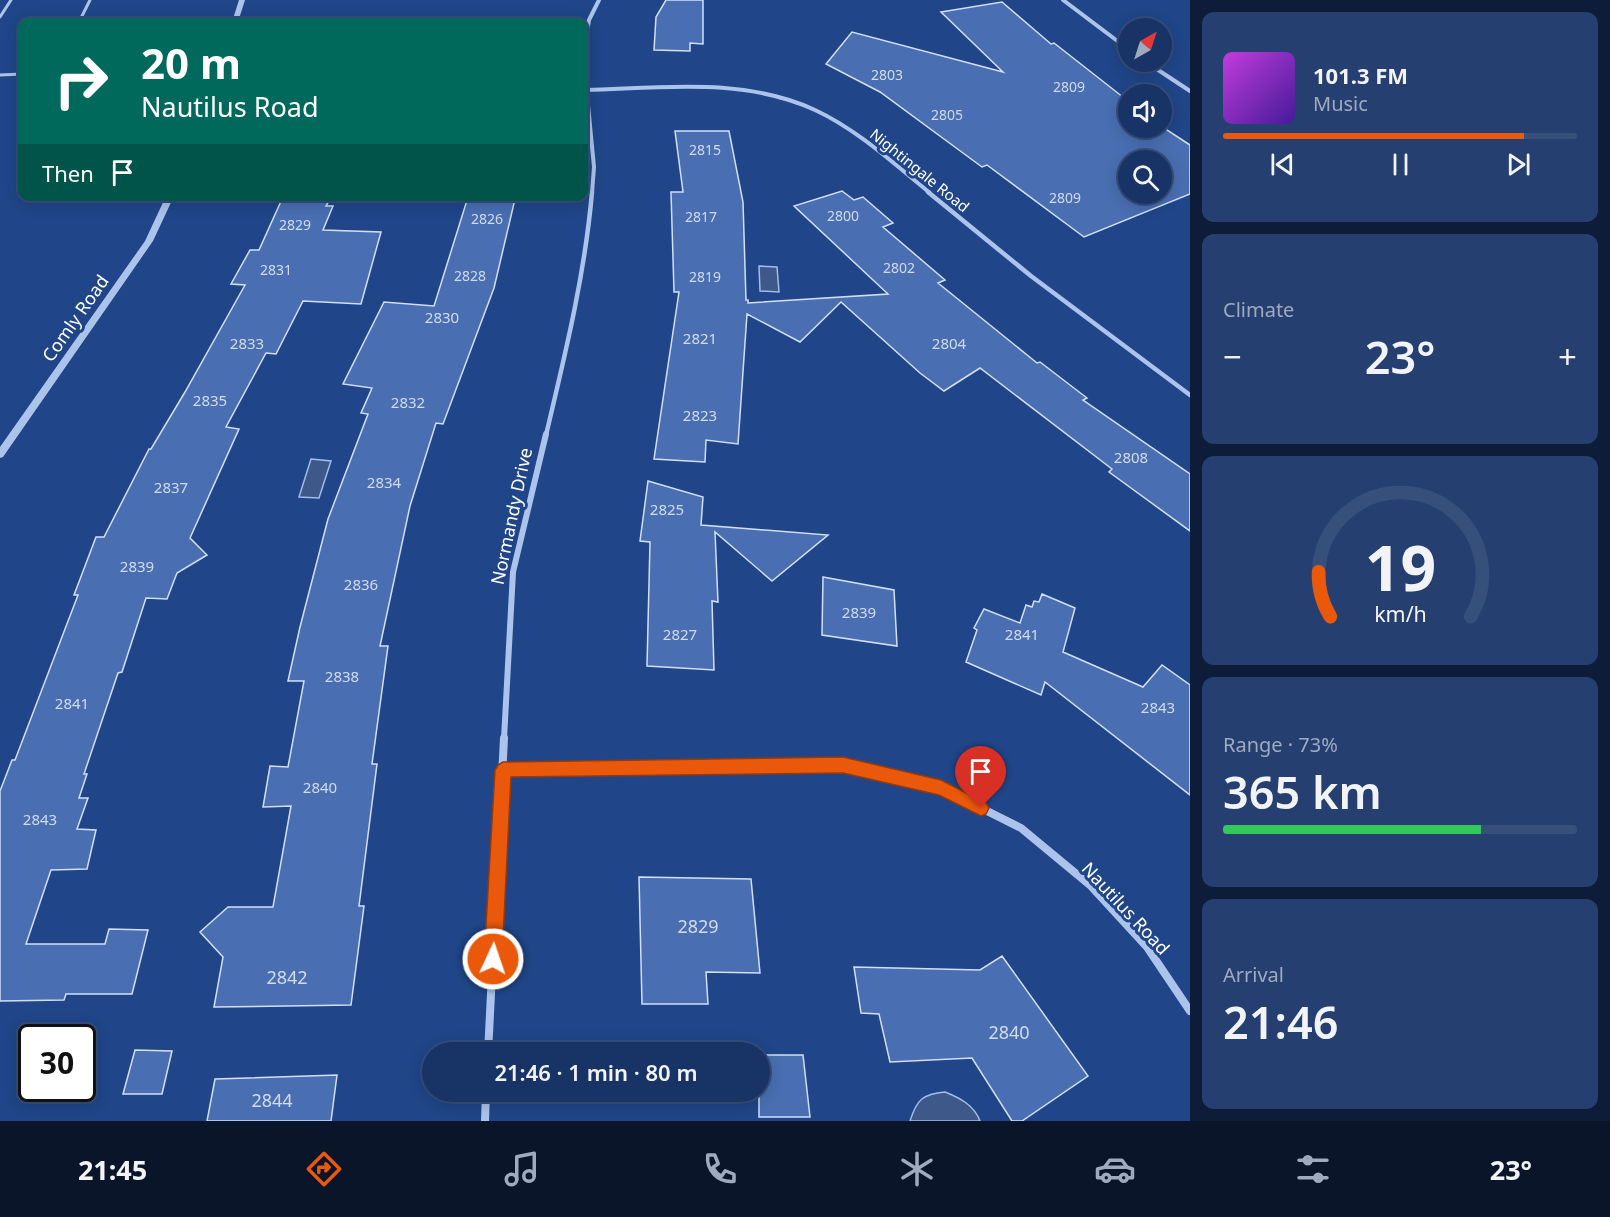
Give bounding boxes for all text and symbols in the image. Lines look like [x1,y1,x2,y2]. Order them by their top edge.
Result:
north arrow [1118,18,1172,72]
map controls [1118,18,1172,204]
text: 20 m [141,34,241,91]
icon: right [42,42,120,120]
text: 101.3 FM [1313,60,1408,90]
house number: 2803 [871,65,903,84]
house number: 2809 [1053,77,1085,96]
button: sound [1118,84,1172,138]
text: Nautilus Road [141,88,319,125]
text: Music [1313,90,1368,117]
house number: 2805 [931,105,963,124]
street label: Nightingale Road [866,124,974,216]
house number: 2815 [689,140,721,159]
icon: previous [1266,148,1299,181]
icon: pause [1384,148,1417,181]
icon: next [1502,148,1535,181]
button: search [1118,150,1172,204]
icon: arrive [106,156,139,189]
text: Then [42,158,94,188]
house number: 2809 [1049,188,1081,207]
house number: 2800 [827,206,859,225]
house number: 2817 [685,207,717,226]
house number: 2826 [471,209,503,228]
house number: 2829 [279,215,311,234]
house number: 2802 [883,258,915,277]
house number: 2831 [260,260,292,279]
house number: 2828 [454,266,486,285]
house number: 2819 [689,267,721,286]
street label: Comly Road [36,270,114,366]
text: Climate [1223,296,1294,323]
house number: 2830 [425,307,459,327]
text: 23° [1365,326,1435,387]
house number: 2821 [683,328,717,348]
house number: 2833 [230,333,264,353]
house number: 2804 [932,333,967,353]
text: − [1223,334,1242,379]
text: + [1558,334,1577,379]
house number: 2835 [193,390,227,410]
house number: 2832 [391,392,425,412]
house number: 2823 [683,405,717,425]
street label: Normandy Drive [485,445,537,587]
house number: 2808 [1114,447,1148,467]
house number: 2834 [367,472,402,492]
house number: 2837 [154,477,188,497]
house number: 2825 [650,499,684,519]
text: 19 [1364,525,1436,610]
house number: 2839 [120,556,154,576]
house number: 2836 [344,574,378,594]
text: km/h [1374,600,1426,629]
house number: 2839 [842,602,876,622]
house number: 2827 [663,624,697,644]
house number: 2841 [1005,624,1039,644]
house number: 2838 [325,666,359,686]
house number: 2841 [55,693,89,713]
house number: 2843 [1141,697,1175,717]
text: Range · 73% [1223,731,1338,758]
pin [955,746,1006,808]
icon: arrive [964,755,997,788]
text: 365 km [1223,761,1382,822]
house number: 2840 [303,777,337,797]
house number: 2843 [23,809,57,829]
street label: Nautilus Road [1077,857,1175,959]
house number: 2829 [677,914,719,938]
position arrow [461,927,525,991]
text: Arrival [1223,961,1284,988]
house number: 2842 [266,965,308,989]
text: 21:46 [1223,991,1338,1052]
house number: 2840 [988,1020,1030,1044]
speed limit sign: 30 [18,1024,96,1102]
text: 21:46 · 1 min · 80 m [494,1057,698,1087]
house number: 2844 [251,1088,293,1112]
icon: directions [303,1148,345,1190]
icon: music [501,1148,543,1190]
icon: phone [699,1148,741,1190]
icon: climate [896,1148,938,1190]
icon: car [1094,1148,1136,1190]
icon: filters [1292,1148,1334,1190]
text: 21:45 [78,1151,147,1188]
text: 23° [1490,1151,1532,1188]

